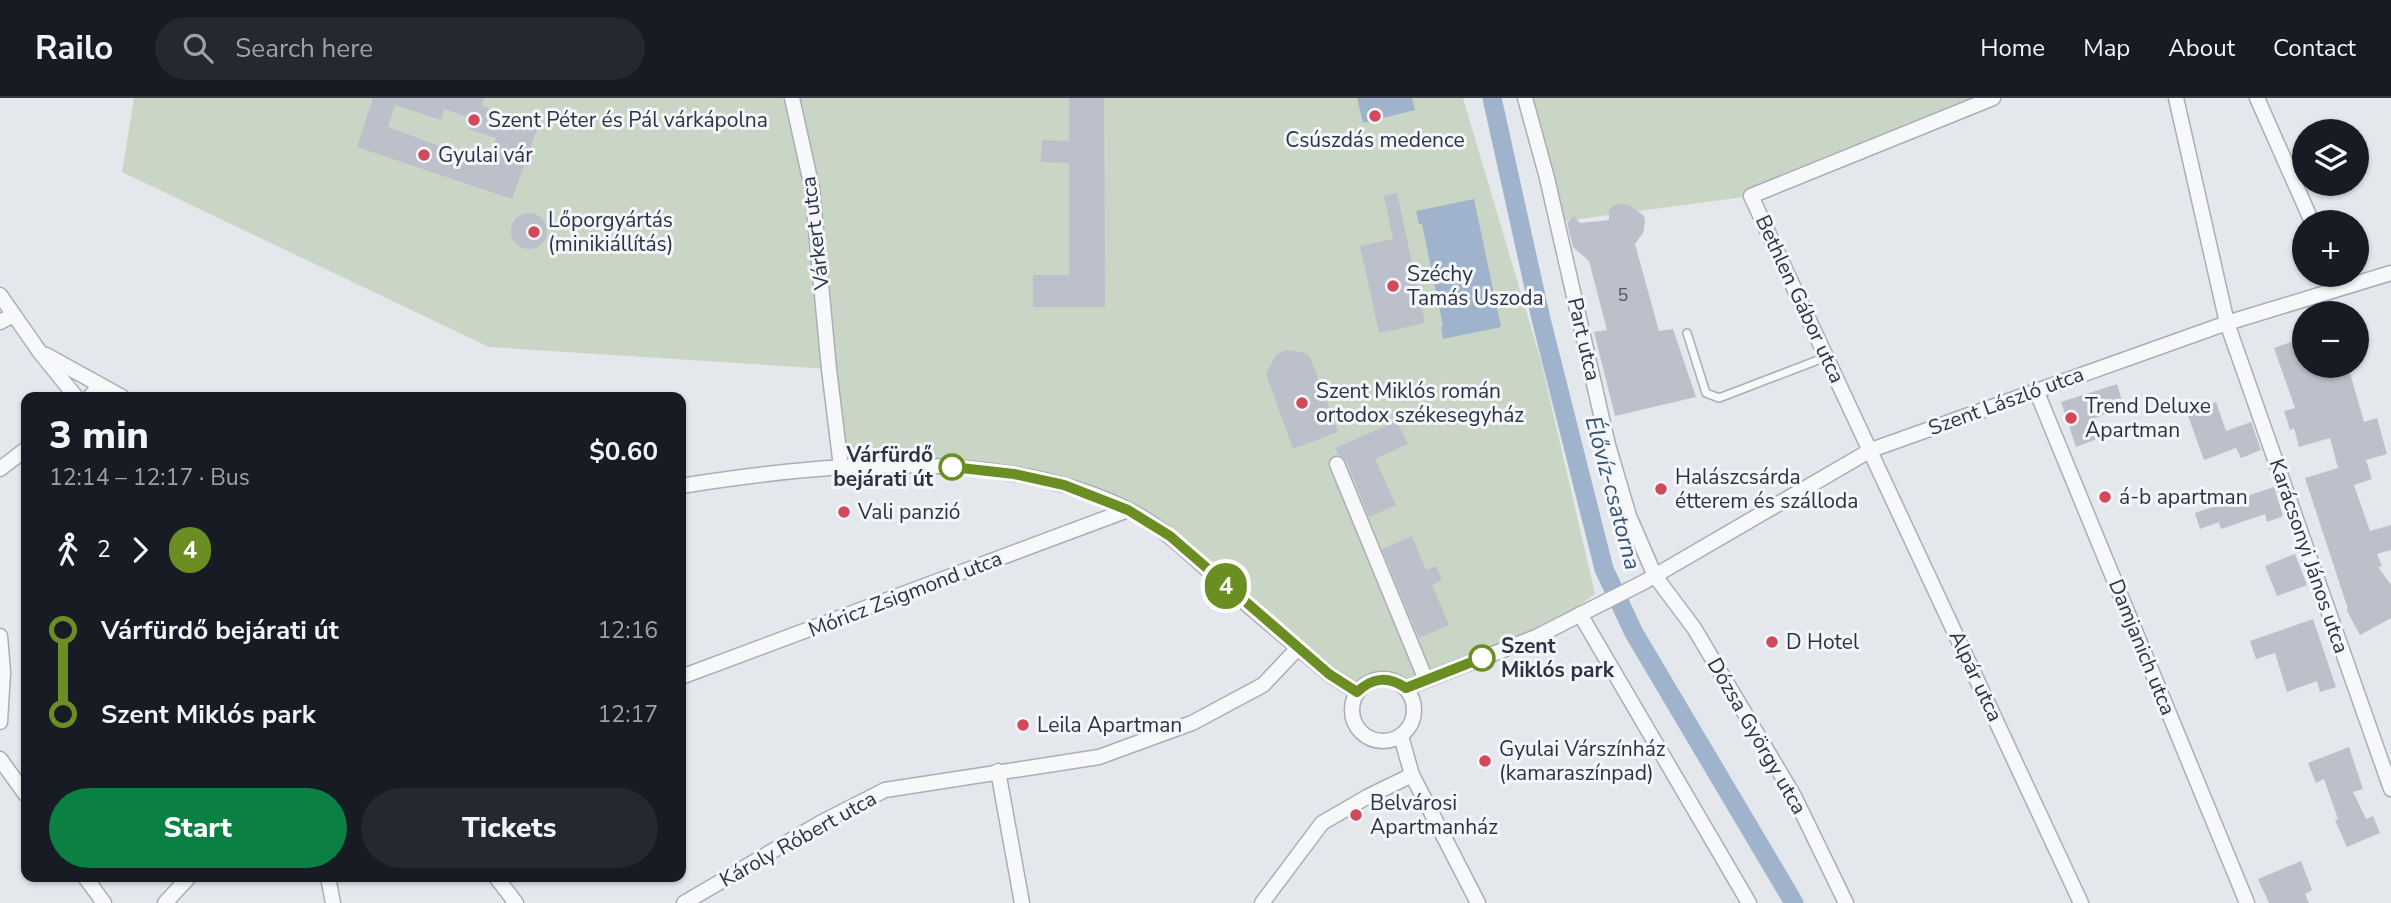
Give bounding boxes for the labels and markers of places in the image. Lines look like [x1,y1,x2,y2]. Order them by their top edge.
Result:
place label: Szent Péter és Pál várkápolna [488,106,768,134]
marker: Csúszdás medence [1367,108,1383,124]
marker: Szent Péter és Pál várkápolna [466,112,482,128]
place label: Csúszdás medence [1285,126,1465,154]
place label: Gyulai vár [438,141,533,169]
marker: Gyulai vár [416,147,432,163]
place label: Lőporgyártás (minikiállítás) [548,206,673,258]
marker: Lőporgyártás (minikiállítás) [526,224,542,240]
place label: Széchy Tamás Uszoda [1407,260,1544,312]
marker: Széchy Tamás Uszoda [1385,278,1401,294]
place label: Szent Miklós román ortodox székesegyház [1316,377,1524,429]
place label: Trend Deluxe Apartman [2085,392,2211,444]
marker: Szent Miklós román ortodox székesegyház [1294,395,1310,411]
marker: Trend Deluxe Apartman [2063,410,2079,426]
place label: Várfürdő bejárati út [833,441,934,493]
marker: Várfürdő bejárati út [939,454,965,480]
place label: Halászcsárda étterem és szálloda [1675,463,1858,515]
marker: Halászcsárda étterem és szálloda [1653,481,1669,497]
place label: á-b apartman [2119,483,2248,511]
marker: á-b apartman [2097,489,2113,505]
place label: Vali panzió [857,498,960,526]
marker: Vali panzió [836,504,852,520]
place label: D Hotel [1786,628,1860,656]
place label: Szent Miklós park [1501,632,1615,684]
marker: D Hotel [1764,634,1780,650]
marker: Szent Miklós park [1469,645,1495,671]
place label: Leila Apartman [1037,711,1182,739]
marker: Leila Apartman [1015,717,1031,733]
place label: Gyulai Várszínház (kamaraszínpad) [1499,735,1666,787]
marker: Gyulai Várszínház (kamaraszínpad) [1477,753,1493,769]
place label: Belvárosi Apartmanház [1370,789,1498,841]
marker: Belvárosi Apartmanház [1348,807,1364,823]

